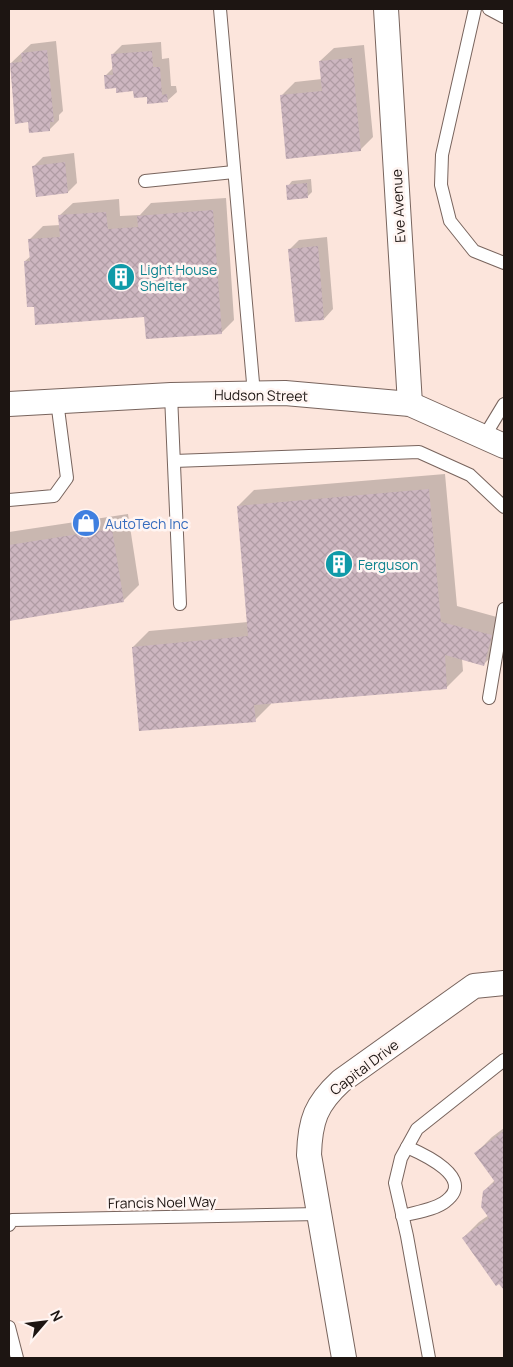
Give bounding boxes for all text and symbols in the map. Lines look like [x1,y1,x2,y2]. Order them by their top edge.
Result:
street label: Eve Avenue [387,169,409,243]
place label: Light House Shelter [140,260,217,295]
building icon: Light House Shelter [106,262,136,292]
street label: Hudson Street [214,385,309,405]
shop icon: AutoTech Inc [71,508,101,538]
place label: AutoTech Inc [105,514,189,533]
building icon: Ferguson [324,549,354,579]
place label: Ferguson [358,555,418,574]
street label: Capital Drive [326,1035,402,1099]
street label: Francis Noel Way [108,1192,217,1212]
north arrow [20,1297,70,1347]
text: N [46,1307,68,1325]

